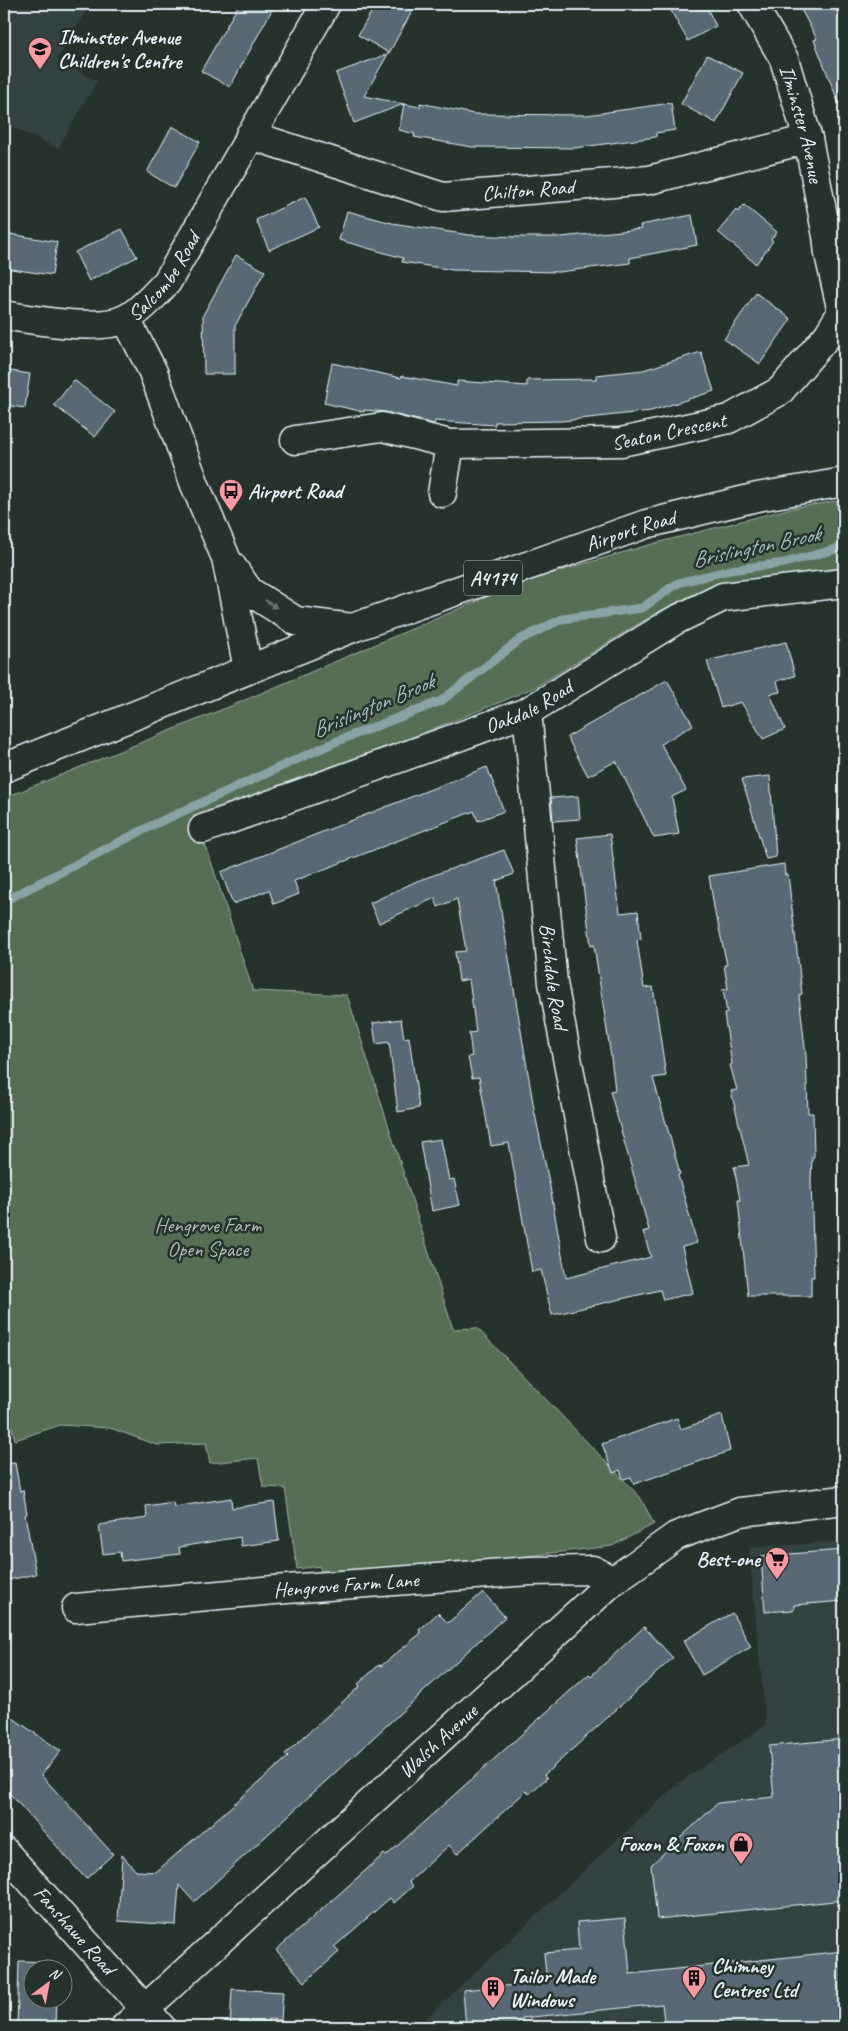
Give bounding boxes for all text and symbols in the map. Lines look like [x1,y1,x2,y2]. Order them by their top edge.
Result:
place label: Ilminster Avenue Children's Centre [58,24,184,74]
school or university icon: Ilminster Avenue Children's Centre [27,36,53,70]
street label: Ilminster Avenue [774,62,829,186]
street label: Chilton Road [481,173,579,207]
street label: Salcombe Road [123,224,208,327]
street label: Seaton Crescent [612,407,730,455]
bus stop icon: Airport Road [218,478,244,512]
place label: Airport Road [248,478,346,504]
street label: Airport Road [582,504,681,557]
water label: Brislington Brook [690,519,826,574]
road number: A4174 [464,560,522,596]
one-way arrow [264,599,278,609]
water label: Brislington Brook [308,666,442,744]
street label: Oakdale Road [481,672,580,739]
street label: Birchdale Road [534,922,575,1034]
park label: Hengrove Farm Open Space [155,1212,263,1262]
place label: Best-one [697,1546,762,1572]
supermarket icon: Best-one [764,1546,790,1580]
street label: Hengrove Farm Lane [272,1566,421,1603]
street label: Walsh Avenue [393,1698,484,1784]
place label: Foxon & Foxon [619,1831,724,1857]
shop icon: Foxon & Foxon [728,1831,754,1865]
street label: Fanshawe Road [28,1880,124,1983]
place label: Chimney Centres Ltd [712,1953,801,2003]
north arrow [22,1958,72,2008]
place label: Tailor Made Windows [510,1963,597,2013]
text: N [46,1964,65,1984]
building icon: Chimney Centres Ltd [681,1965,707,1999]
building icon: Tailor Made Windows [480,1975,506,2009]

